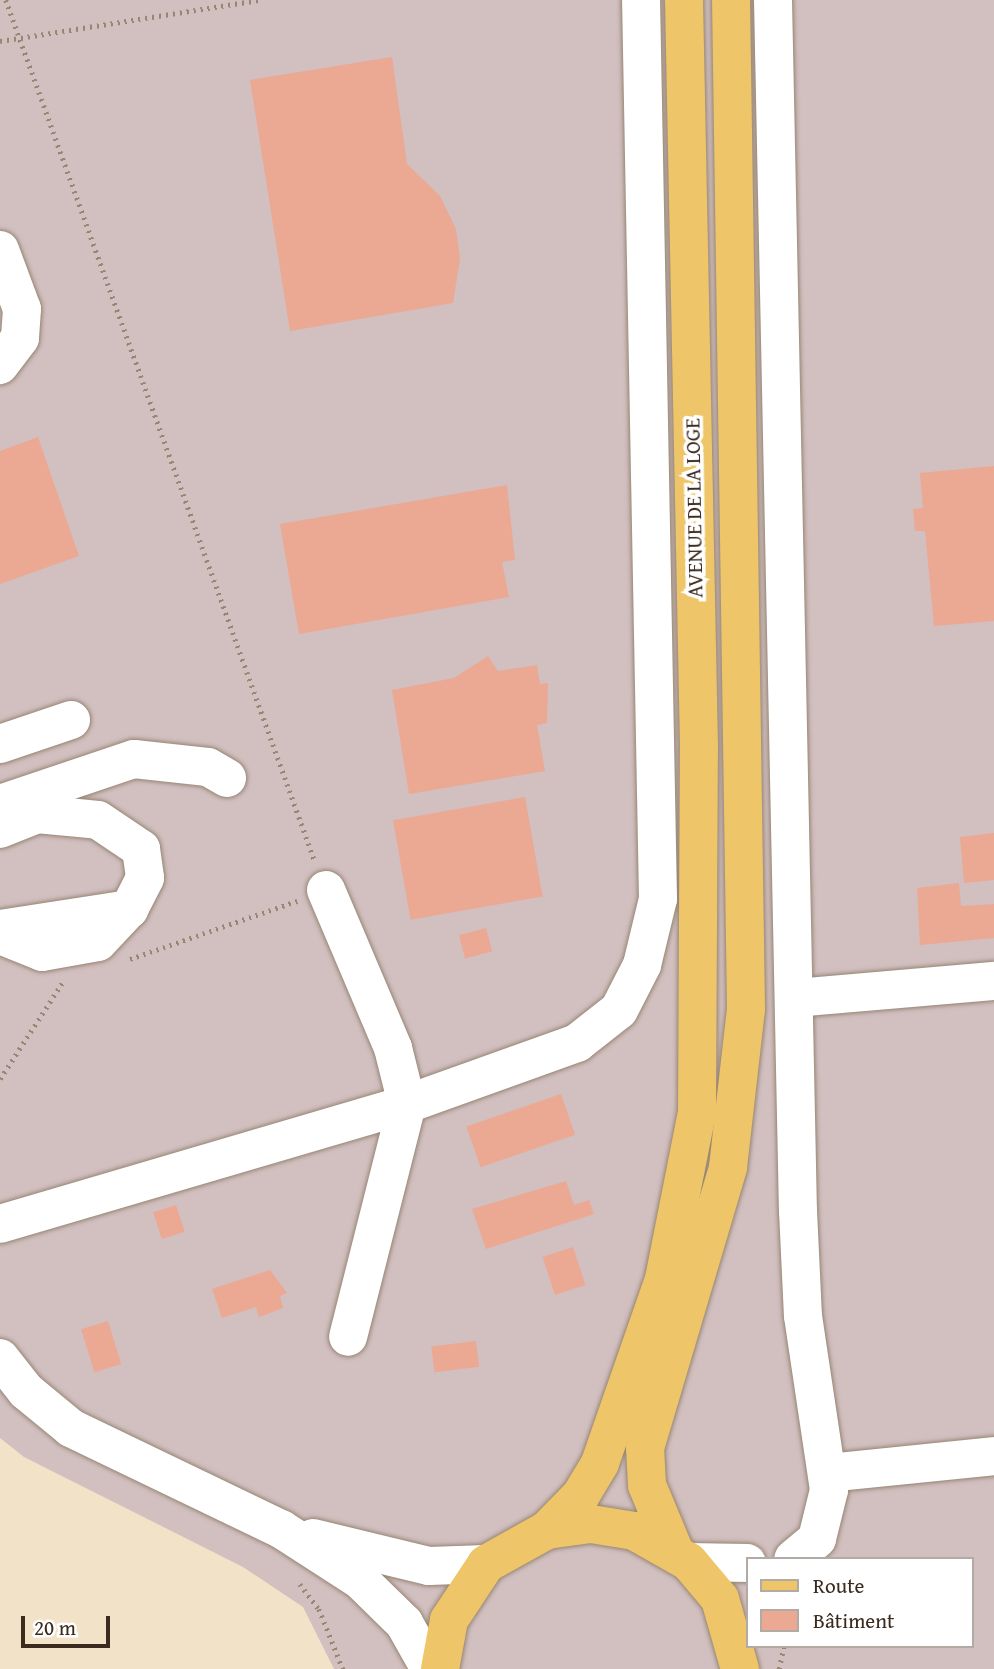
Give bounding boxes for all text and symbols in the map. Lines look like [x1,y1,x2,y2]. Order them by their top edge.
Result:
street label: AVENUE DE LA LOGE [680,418,708,598]
legend [746,1557,973,1648]
text: Route [813,1570,864,1601]
scale bar [24,1602,114,1646]
text: Bâtiment [813,1605,894,1636]
text: 20 m [34,1612,76,1643]

